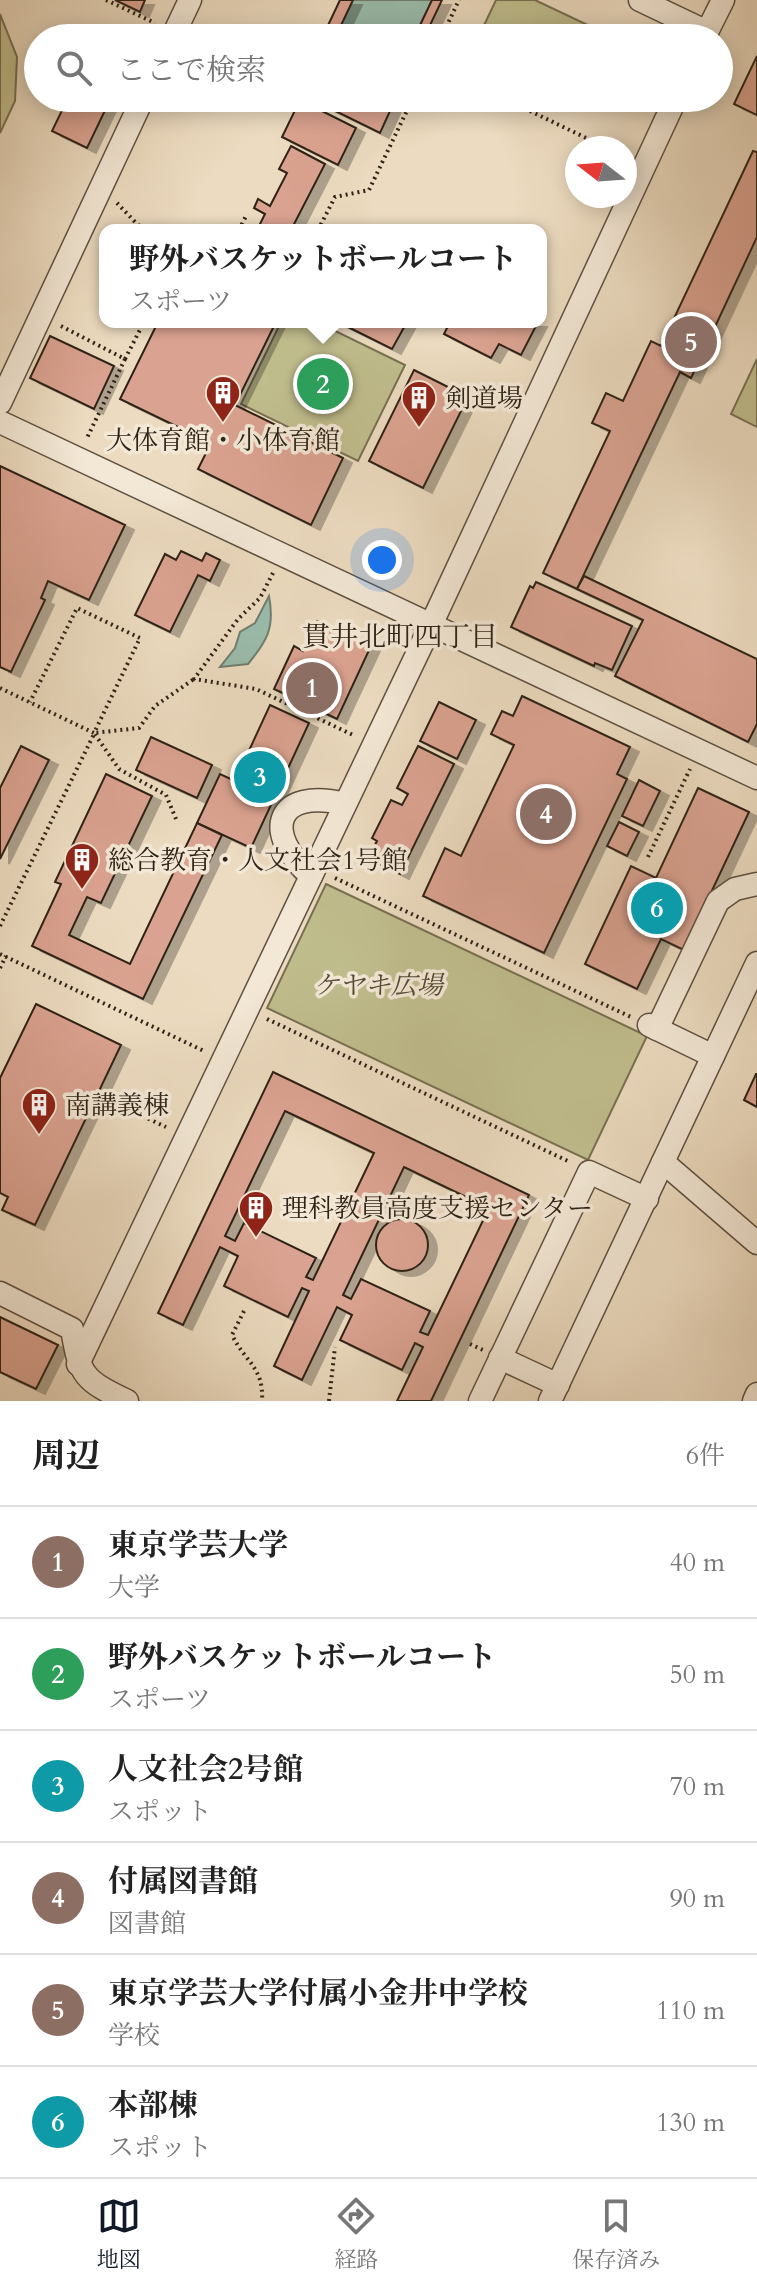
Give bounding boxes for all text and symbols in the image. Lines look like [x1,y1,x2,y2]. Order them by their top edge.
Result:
search box [24,24,733,112]
icon: search [52,46,96,90]
text: ここで検索 [116,50,266,91]
north arrow [565,136,637,208]
popup [99,224,547,328]
text: 野外バスケットボールコート [129,239,517,280]
text: スポーツ [129,284,232,319]
pin: 5 [665,312,717,372]
pin: 2 [297,354,349,414]
building icon: 大体育館・小体育館 [204,374,242,424]
building icon: 剣道場 [400,379,438,429]
place label: 剣道場 [445,381,523,416]
place label: 大体育館・小体育館 [106,423,340,458]
your location [362,540,402,580]
district label: 貫井北町四丁目 [302,618,498,656]
pin: 1 [286,658,338,718]
pin: 3 [234,747,286,807]
pin: 4 [520,784,572,844]
building icon: 総合教育・人文社会1号館 [63,841,101,891]
place label: 総合教育・人文社会1号館 [108,843,407,878]
pin: 6 [631,878,683,938]
park label: ケヤキ広場 [313,968,445,1003]
building icon: 南講義棟 [20,1086,58,1136]
place label: 南講義棟 [65,1088,169,1123]
building icon: 理科教員高度支援センター [237,1189,275,1239]
place label: 理科教員高度支援センター [282,1191,593,1226]
text: 周辺 [32,1433,100,1479]
text: 6件 [686,1438,725,1473]
text: 東京学芸大学 [108,1525,288,1566]
text: 1 [51,1545,65,1580]
text: 40 m [669,1545,725,1580]
text: 大学 [108,1570,160,1605]
text: 野外バスケットボールコート [108,1637,496,1678]
text: 2 [51,1657,65,1692]
text: 50 m [669,1657,725,1692]
text: スポーツ [108,1682,211,1717]
text: 人文社会2号館 [108,1749,303,1790]
text: 3 [51,1769,65,1804]
text: 70 m [669,1769,725,1804]
text: スポット [108,1794,212,1829]
text: 付属図書館 [108,1861,258,1902]
text: 4 [51,1881,65,1916]
text: 90 m [669,1881,725,1916]
text: 図書館 [108,1906,186,1941]
text: 東京学芸大学付属小金井中学校 [108,1973,528,2014]
text: 5 [51,1993,65,2028]
text: 110 m [656,1993,725,2028]
text: 学校 [108,2018,160,2053]
text: 本部棟 [108,2085,198,2126]
text: 6 [51,2105,65,2140]
text: 130 m [656,2105,725,2140]
text: スポット [108,2130,212,2165]
tab: 地図 [97,2194,141,2275]
tab: 経路 [334,2194,378,2275]
tab: 保存済み [572,2194,660,2275]

